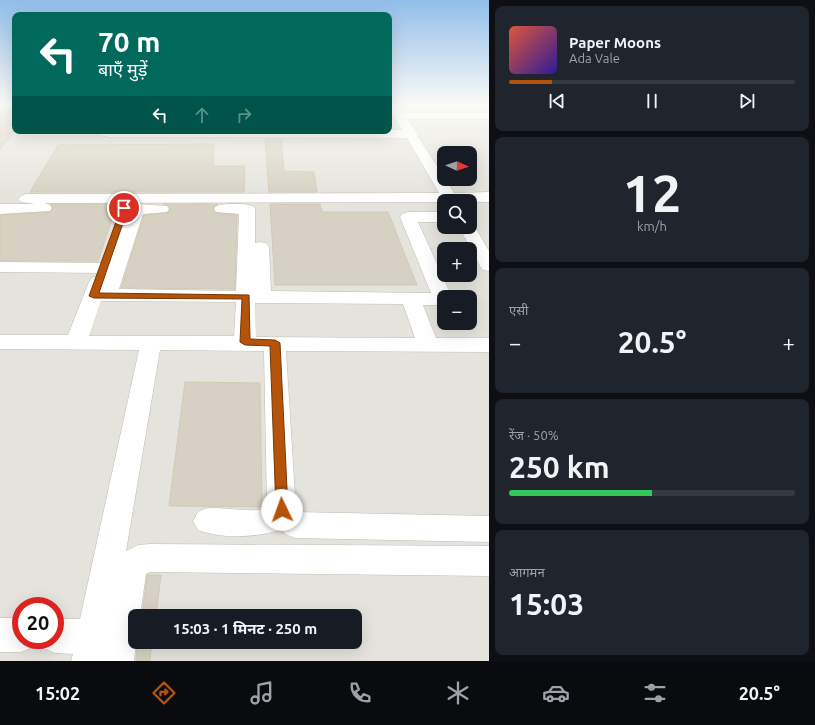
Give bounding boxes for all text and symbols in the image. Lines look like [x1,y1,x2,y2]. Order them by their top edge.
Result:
text: 70 m [98,26,160,57]
icon: left [32,28,84,80]
text: Paper Moons [569,34,661,51]
text: Ada Vale [569,51,620,65]
text: बाएँ मुड़ें [98,59,147,79]
icon: previous [546,90,568,112]
icon: pause [641,90,663,112]
icon: next [736,90,758,112]
icon: left [149,104,171,126]
icon: ahead [191,104,213,126]
icon: right [233,104,255,126]
north arrow [437,146,477,186]
map controls [437,146,477,330]
text: 12 [623,164,681,222]
pin [107,191,141,225]
button: search [437,194,477,234]
icon: arrive [113,197,135,219]
text: km/h [637,219,667,233]
button: + [437,242,477,282]
button: − [437,290,477,330]
text: एसी [509,303,528,317]
text: 20.5° [618,325,686,359]
text: − [509,330,521,355]
text: + [783,330,795,355]
text: रेंज · 50% [509,428,559,442]
text: 250 km [509,450,610,484]
position arrow [261,489,303,531]
text: आगमन [509,565,545,579]
text: 15:03 [509,587,584,621]
speed limit sign: 20 [12,597,64,649]
text: 15:03 · 1 मिनट · 250 m [173,620,317,637]
icon: directions [150,679,178,707]
icon: music [248,679,276,707]
icon: phone [346,679,374,707]
icon: climate [444,679,472,707]
icon: car [542,679,570,707]
icon: filters [641,679,669,707]
text: 15:02 [35,683,80,703]
text: 20.5° [739,683,780,703]

